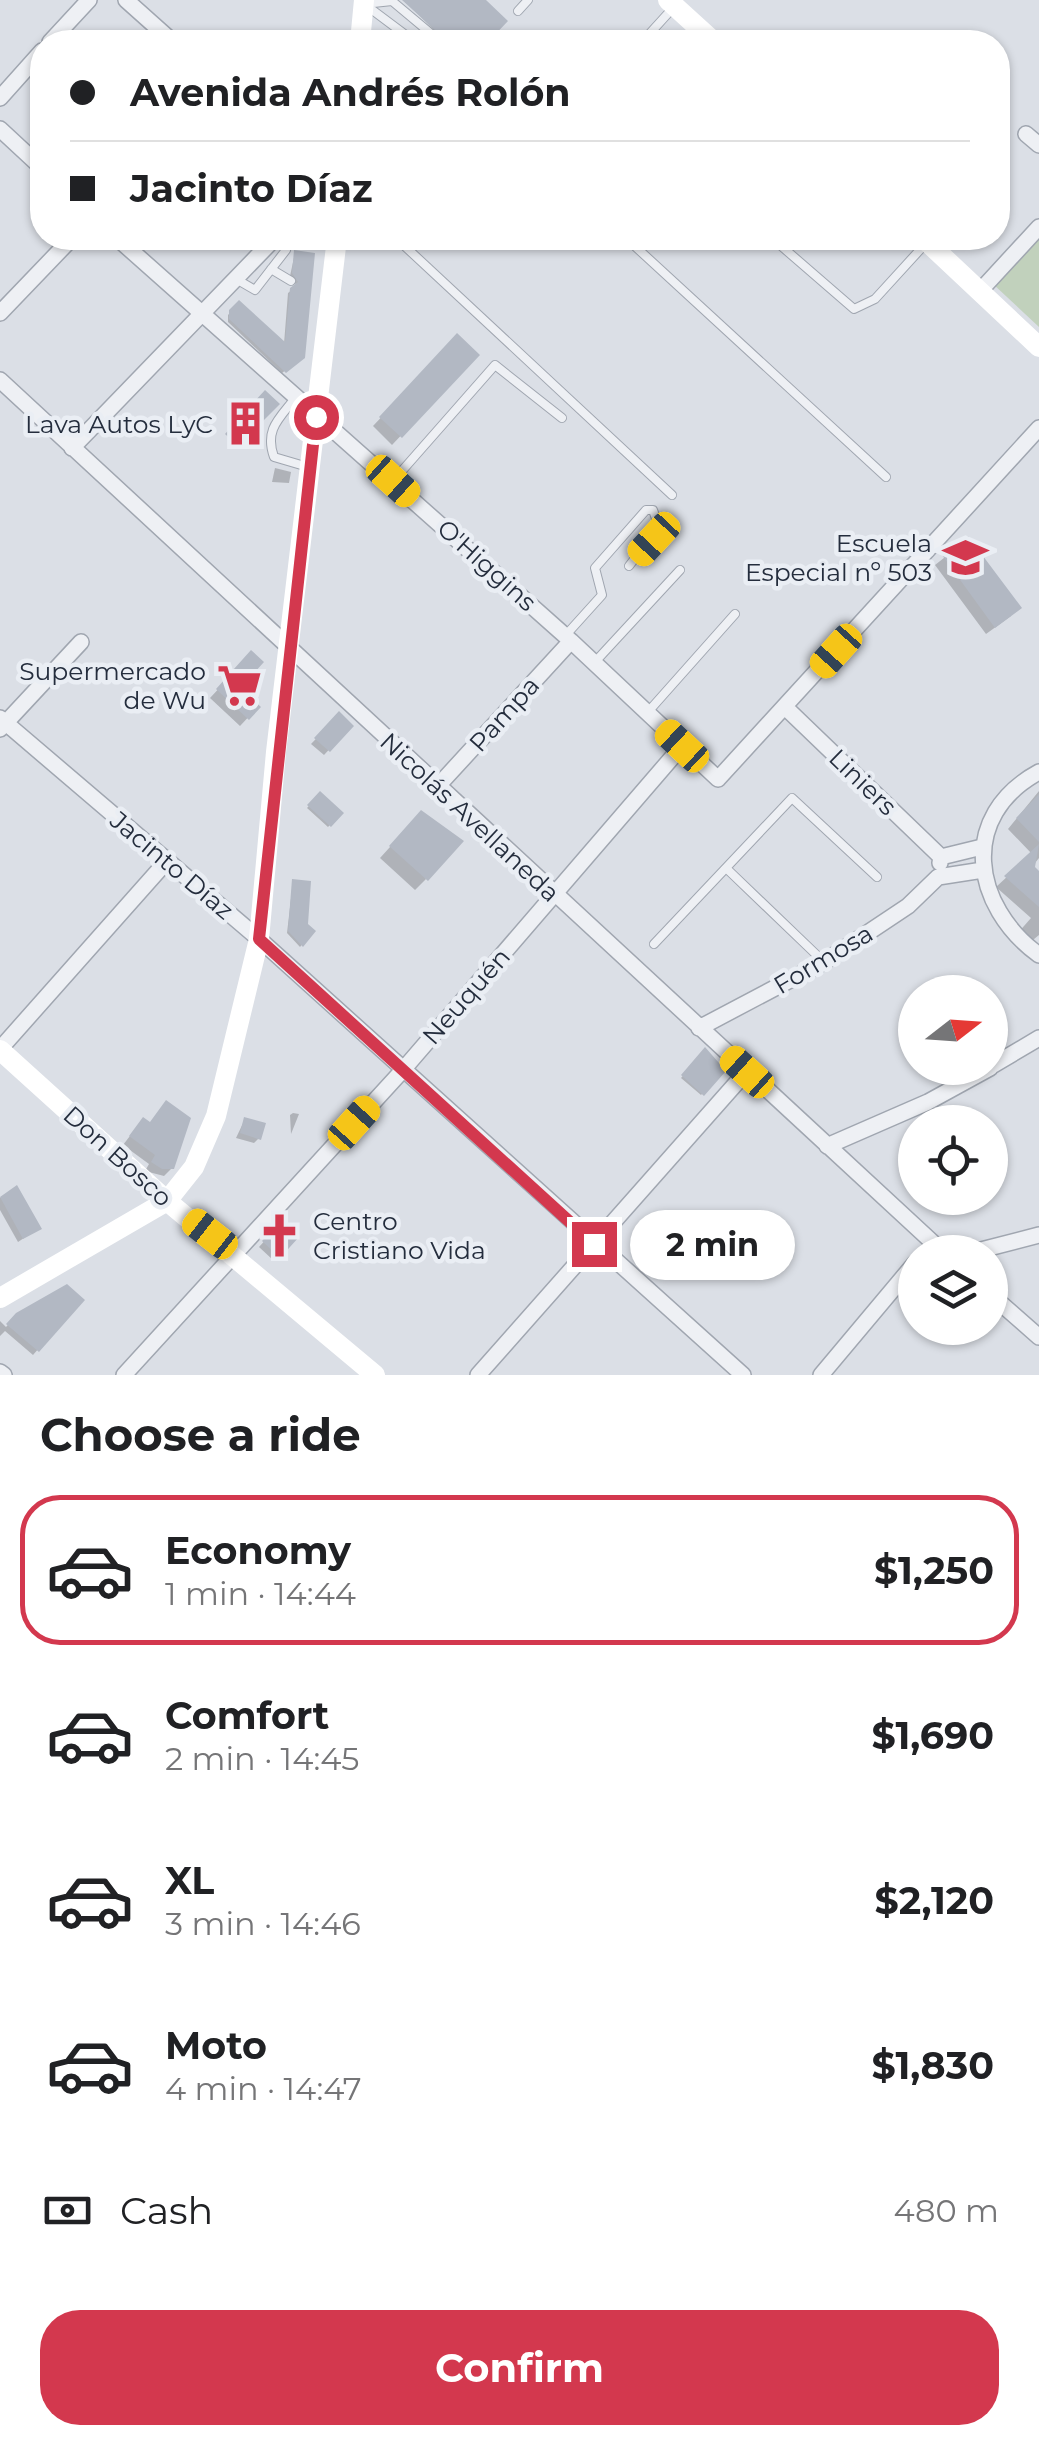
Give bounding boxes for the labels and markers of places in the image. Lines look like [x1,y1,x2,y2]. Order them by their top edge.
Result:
building icon: Lava Autos LyC [222,400,270,448]
place label: Lava Autos LyC [25,409,213,439]
place label: Escuela Especial nº 503 [745,528,932,587]
school or university icon: Escuela Especial nº 503 [941,533,989,581]
place label: Supermercado de Wu [19,656,206,715]
supermarket icon: Supermercado de Wu [215,661,263,709]
place label: Centro Cristiano Vida [313,1206,486,1265]
church icon: Centro Cristiano Vida [256,1211,304,1259]

